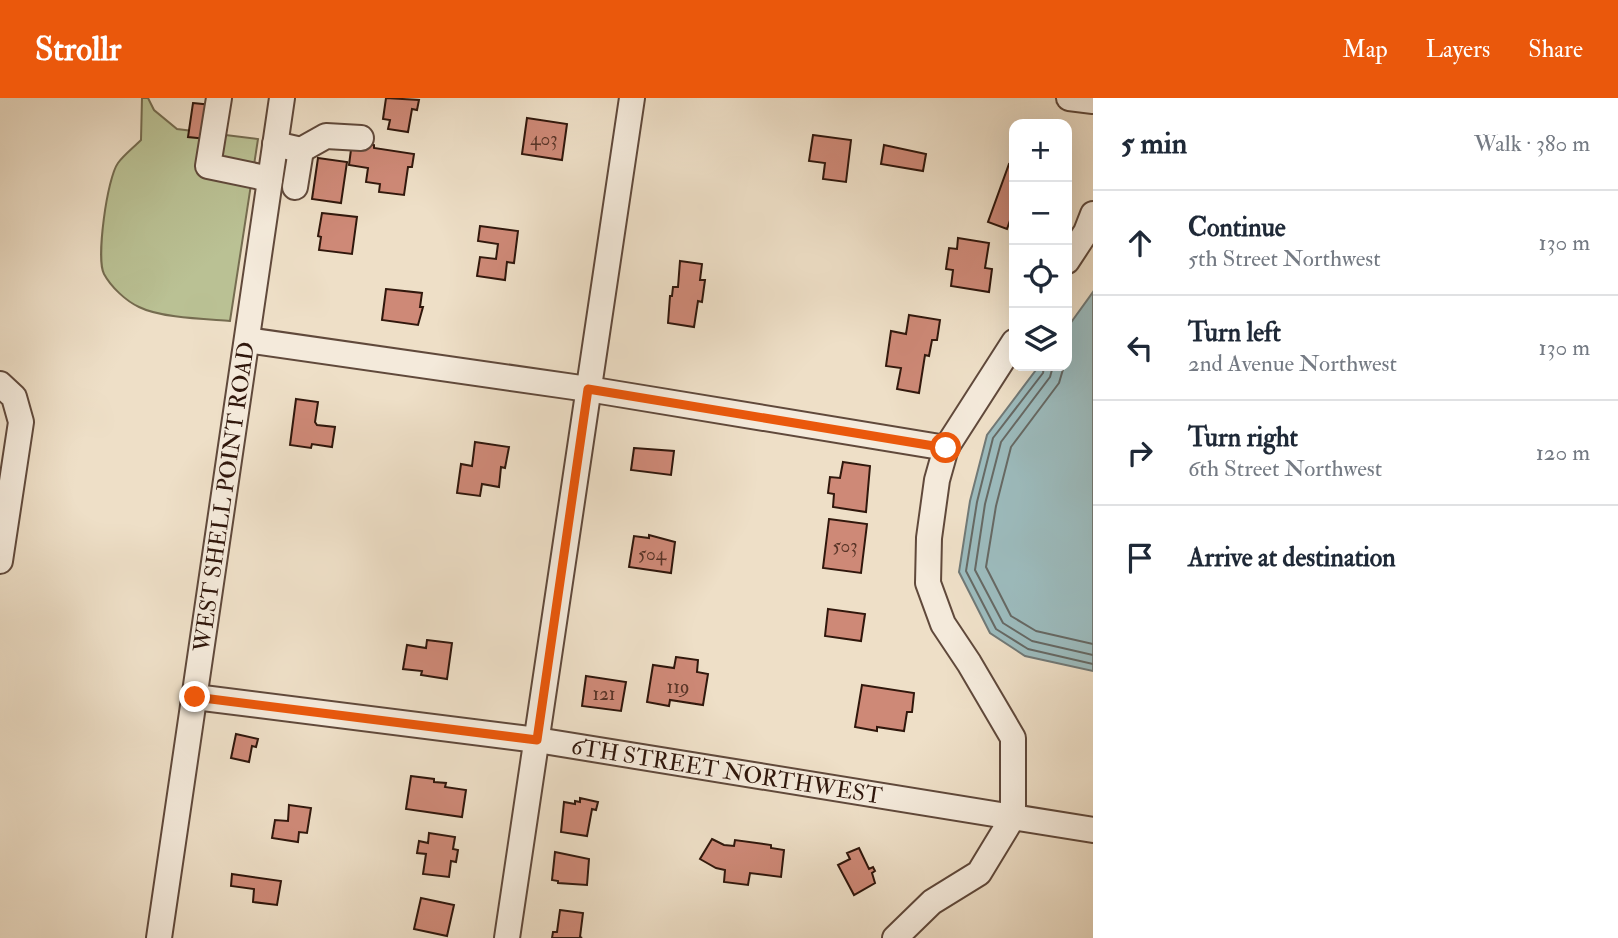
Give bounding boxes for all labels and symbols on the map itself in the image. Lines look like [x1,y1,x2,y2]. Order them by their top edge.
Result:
house number: 403 [530,127,558,151]
street label: WEST SHELL POINT ROAD [186,340,261,655]
route start [930,432,961,463]
house number: 503 [832,534,858,558]
house number: 504 [638,542,667,566]
house number: 119 [666,675,690,699]
route end [179,681,210,712]
house number: 121 [592,682,616,706]
street label: 6TH STREET NORTHWEST [569,731,884,810]

